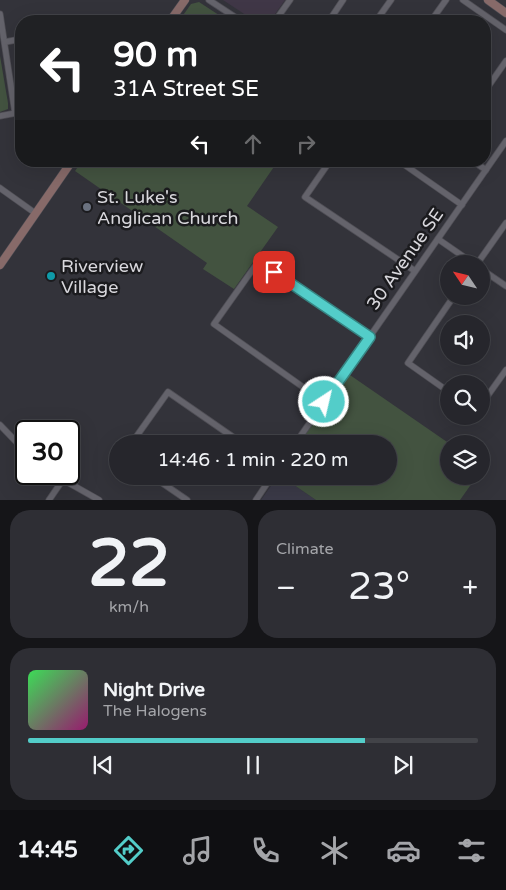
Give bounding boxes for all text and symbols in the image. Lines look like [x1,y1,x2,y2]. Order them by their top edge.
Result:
text: 90 m [113,34,198,76]
icon: left [30,35,95,100]
text: 31A Street SE [113,76,259,102]
icon: left [186,130,214,158]
icon: ahead [239,130,267,158]
icon: right [292,130,320,158]
place label: St. Luke's Anglican Church [97,186,239,229]
marker: St. Luke's Anglican Church [81,201,93,213]
street label: 30 Avenue SE [362,204,448,314]
pin [253,251,295,293]
place label: Riverview Village [61,255,143,298]
north arrow [440,255,490,305]
map controls [440,255,490,485]
icon: arrive [260,258,288,286]
marker: Riverview Village [45,270,57,282]
button: sound [440,315,490,365]
position arrow [297,375,349,427]
button: search [440,375,490,425]
speed limit sign: 30 [15,420,80,485]
button: layers [440,435,490,485]
text: 14:46 · 1 min · 220 m [157,449,349,471]
text: 22 [88,525,170,604]
text: Climate [276,539,334,559]
text: 23° [348,564,410,610]
text: − [276,571,296,605]
text: + [462,571,478,605]
text: km/h [109,597,149,617]
text: Night Drive [103,679,205,701]
text: The Halogens [103,701,207,721]
icon: previous [89,751,117,779]
icon: pause [239,751,267,779]
icon: next [389,751,417,779]
icon: directions [111,833,146,868]
icon: music [180,833,215,868]
icon: phone [248,833,283,868]
icon: climate [317,833,352,868]
icon: car [386,833,421,868]
icon: filters [454,833,489,868]
text: 14:45 [17,837,78,863]

